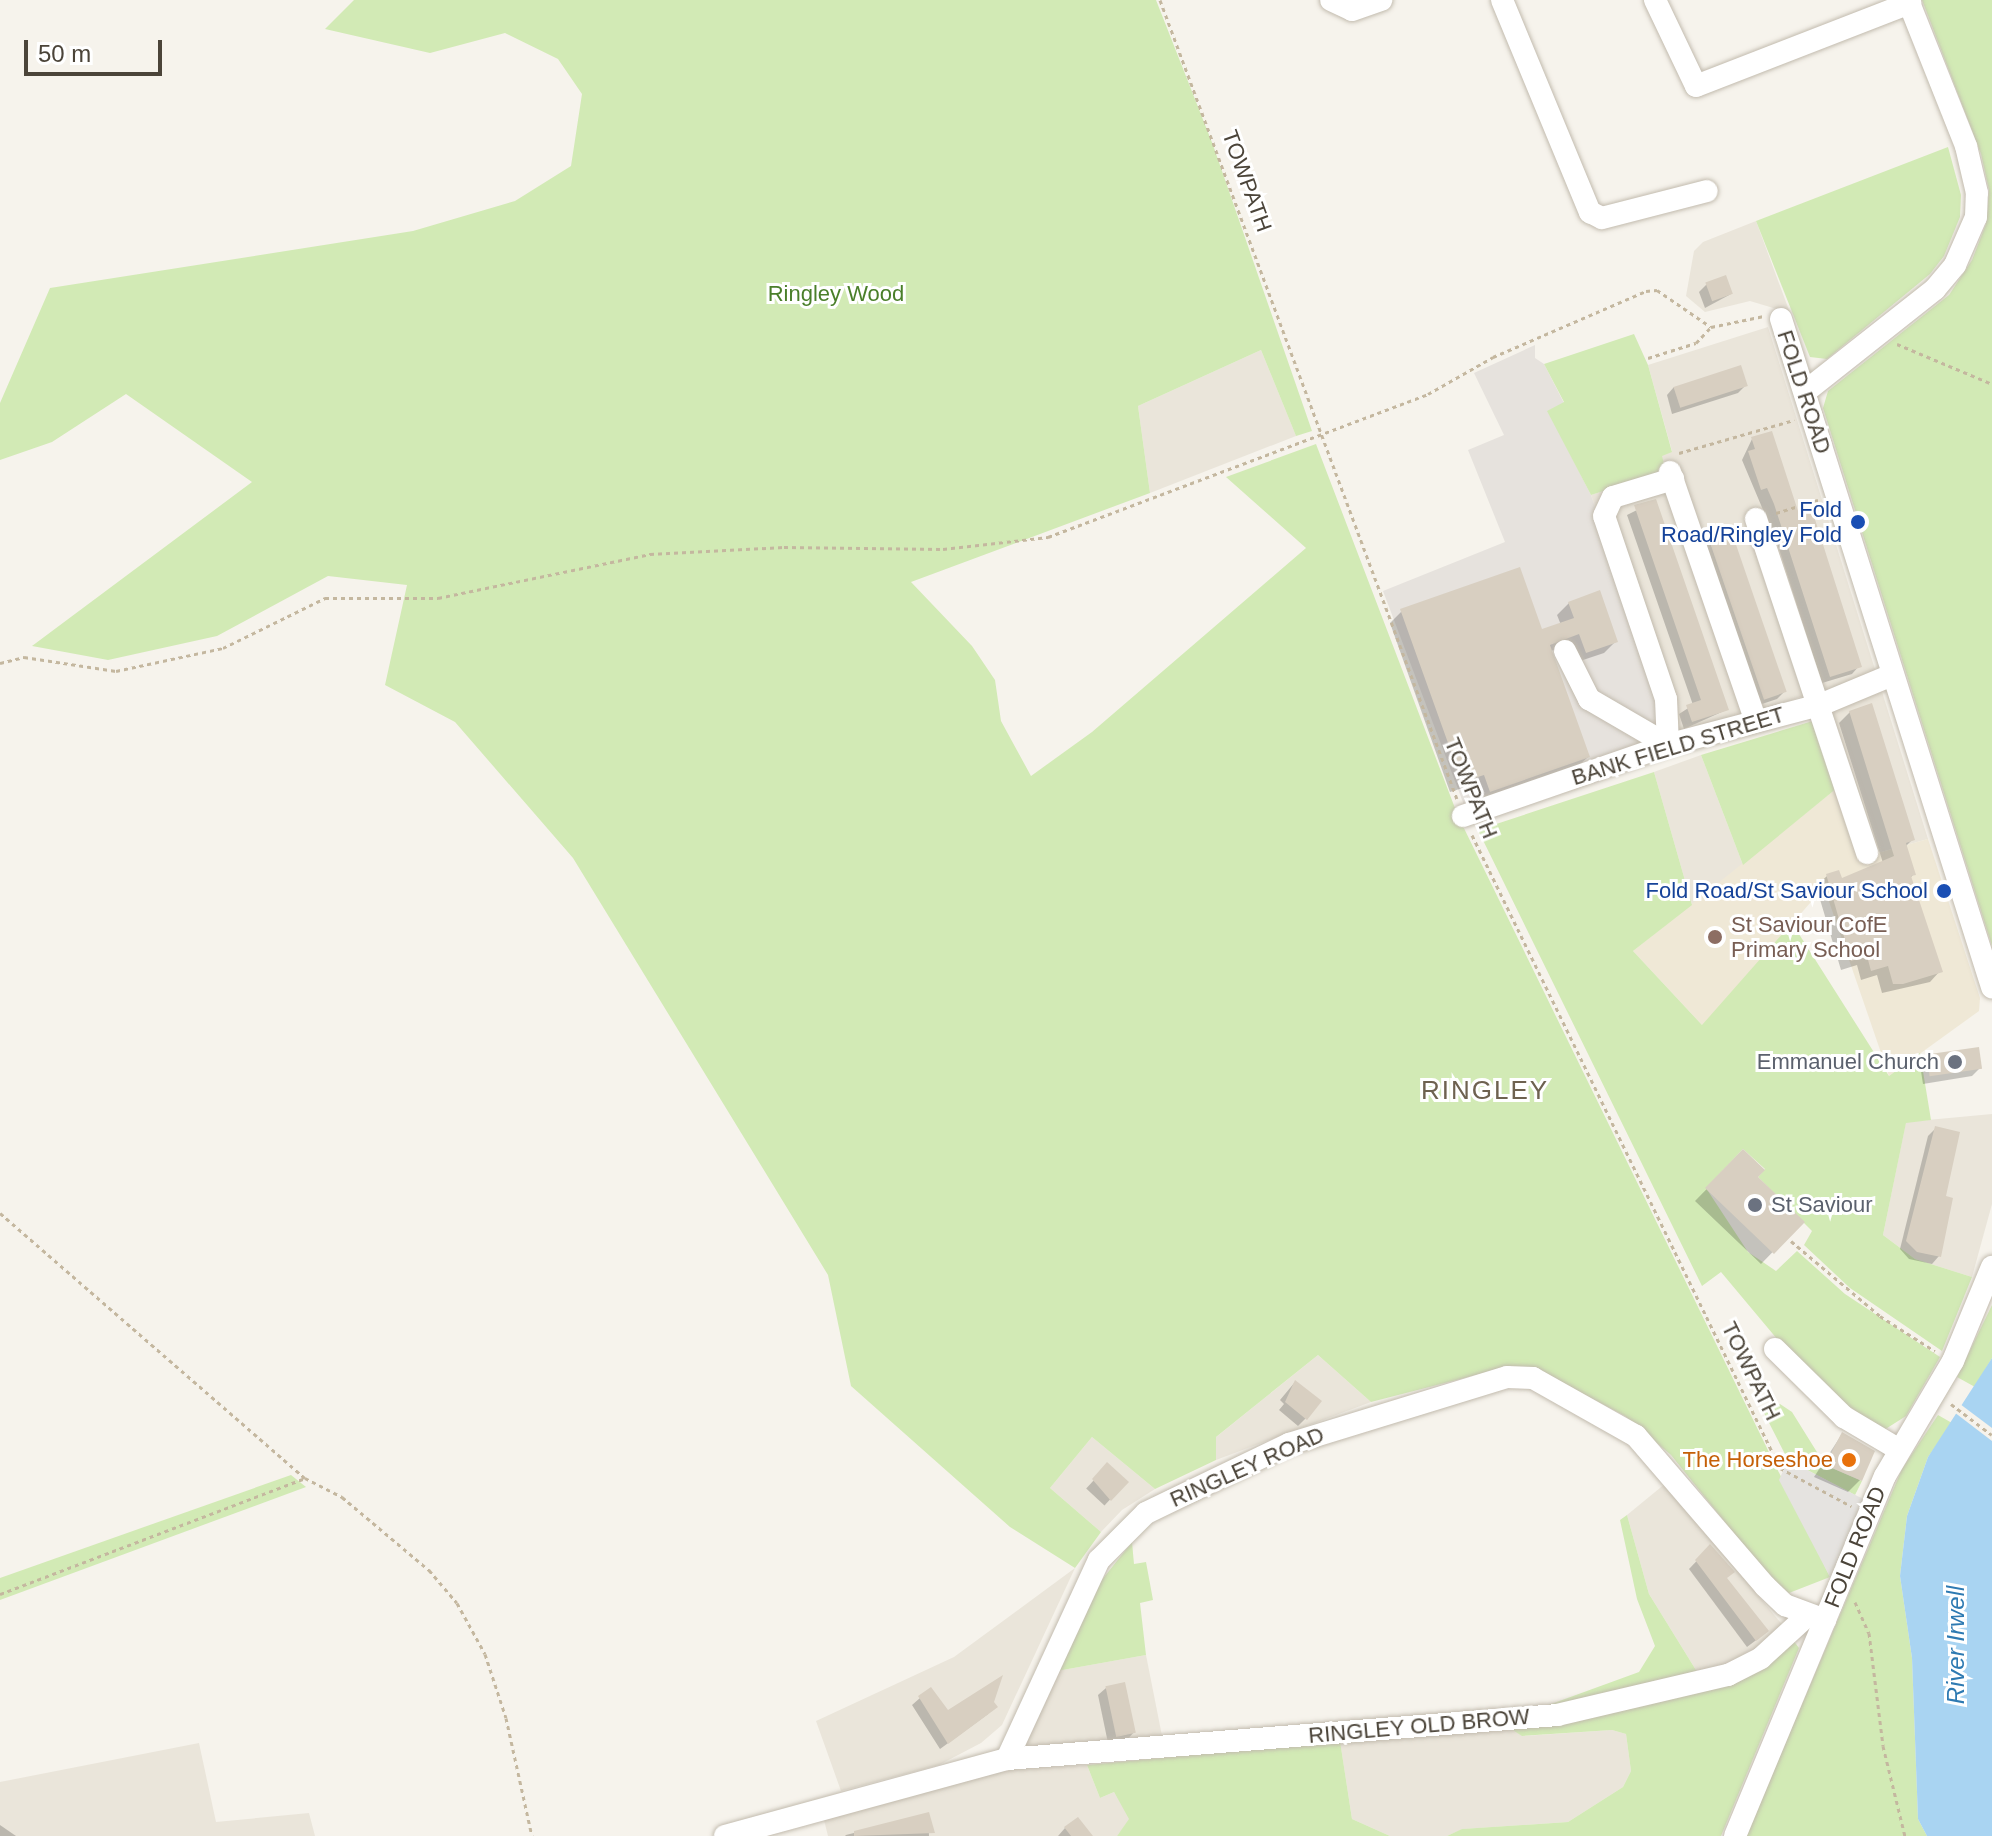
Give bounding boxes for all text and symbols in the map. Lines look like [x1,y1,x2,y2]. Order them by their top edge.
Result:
scale bar [28,24,166,74]
text: 50 m [38,40,91,67]
street label: TOWPATH [1216,127,1278,235]
park label: Ringley Wood [768,281,904,307]
street label: FOLD ROAD [1772,327,1836,457]
place label: Fold Road/Ringley Fold [1661,496,1842,548]
marker: Fold Road/Ringley Fold [1849,513,1867,531]
street label: BANK FIELD STREET [1568,701,1788,791]
street label: TOWPATH [1439,734,1503,842]
place label: Fold Road/St Saviour School [1646,878,1928,904]
marker: Fold Road/St Saviour School [1935,882,1953,900]
place label: St Saviour CofE Primary School [1731,911,1888,962]
marker: St Saviour CofE Primary School [1706,928,1724,946]
place label: Emmanuel Church [1757,1049,1939,1075]
marker: Emmanuel Church [1946,1053,1964,1071]
district label: RINGLEY [1421,1075,1549,1107]
place label: St Saviour [1771,1192,1872,1218]
marker: St Saviour [1746,1196,1764,1214]
street label: TOWPATH [1716,1317,1786,1425]
street label: RINGLEY ROAD [1166,1421,1328,1513]
place label: The Horseshoe [1683,1447,1833,1473]
marker: The Horseshoe [1840,1451,1858,1469]
street label: FOLD ROAD [1819,1483,1891,1611]
water label: River Irwell [1942,1586,1970,1704]
street label: RINGLEY OLD BROW [1307,1703,1531,1749]

